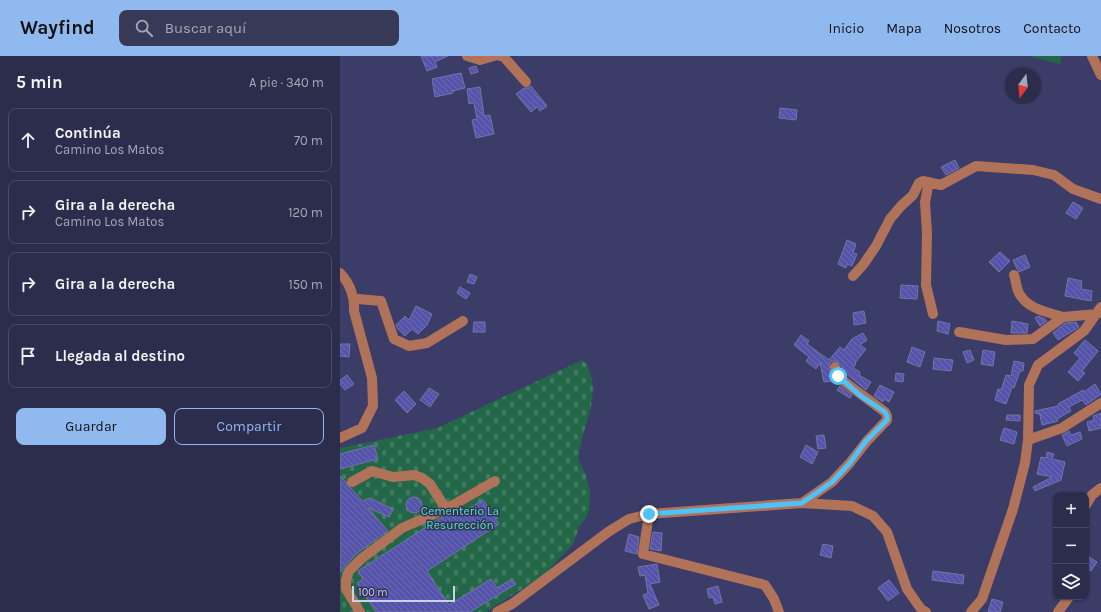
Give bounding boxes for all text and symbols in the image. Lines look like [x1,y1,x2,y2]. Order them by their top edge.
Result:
search box [119,10,399,46]
text: Wayfind [20,17,95,39]
icon: search [133,17,155,39]
text: Buscar aquí [165,19,247,37]
text: Inicio [829,20,864,37]
text: Mapa [886,20,922,37]
text: Nosotros [944,20,1001,37]
text: Contacto [1023,20,1081,37]
north arrow [1005,68,1041,104]
text: 5 min [16,72,63,92]
text: A pie · 340 m [249,75,324,90]
text: Continúa [55,124,121,142]
icon: ahead [17,129,39,151]
text: 70 m [294,133,323,148]
text: Camino Los Matos [55,142,164,157]
text: Gira a la derecha [55,196,175,214]
icon: right [17,201,39,223]
text: 120 m [288,205,323,220]
text: Camino Los Matos [55,214,164,229]
icon: right [17,273,39,295]
text: Gira a la derecha [55,275,175,293]
text: 150 m [288,277,323,292]
icon: arrive [17,345,39,367]
text: Llegada al destino [55,347,185,365]
route start [829,367,847,385]
button: Guardar [16,408,166,445]
button: Compartir [174,408,324,445]
map controls [1053,492,1089,600]
button: + [1053,492,1089,528]
park label: Cementerio La Resurección [421,504,499,532]
route end [640,505,658,523]
button: − [1053,528,1089,564]
button: layers [1053,564,1089,600]
scale bar [352,584,455,603]
text: 100 m [358,586,388,599]

